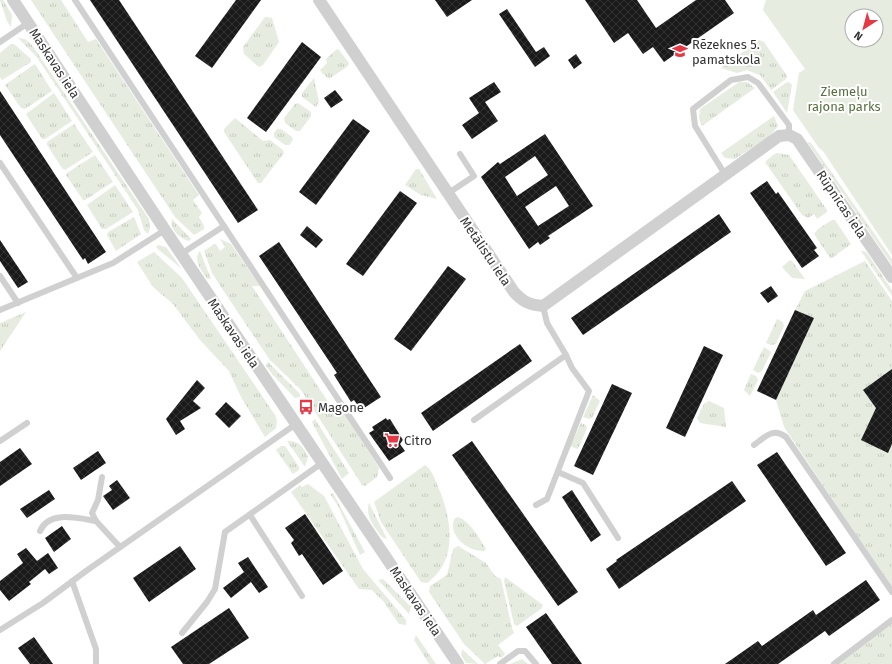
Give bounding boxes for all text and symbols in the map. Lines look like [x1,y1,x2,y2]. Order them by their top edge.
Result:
north arrow [844,8,884,48]
street label: Maskavas iela [26,25,83,101]
text: N [852,28,865,43]
place label: Rēzeknes 5. pamatskola [692,37,761,67]
school or university icon: Rēzeknes 5. pamatskola [671,42,689,60]
park label: Ziemeļu rajona parks [807,84,881,114]
street label: Rūpnīcas iela [813,168,870,241]
street label: Metālistu iela [457,214,514,288]
street label: Maskavas iela [205,296,262,371]
bus stop icon: Magone [297,398,315,416]
place label: Magone [318,400,364,415]
supermarket icon: Citro [383,431,401,449]
place label: Citro [404,433,432,448]
street label: Maskavas iela [387,564,444,639]

